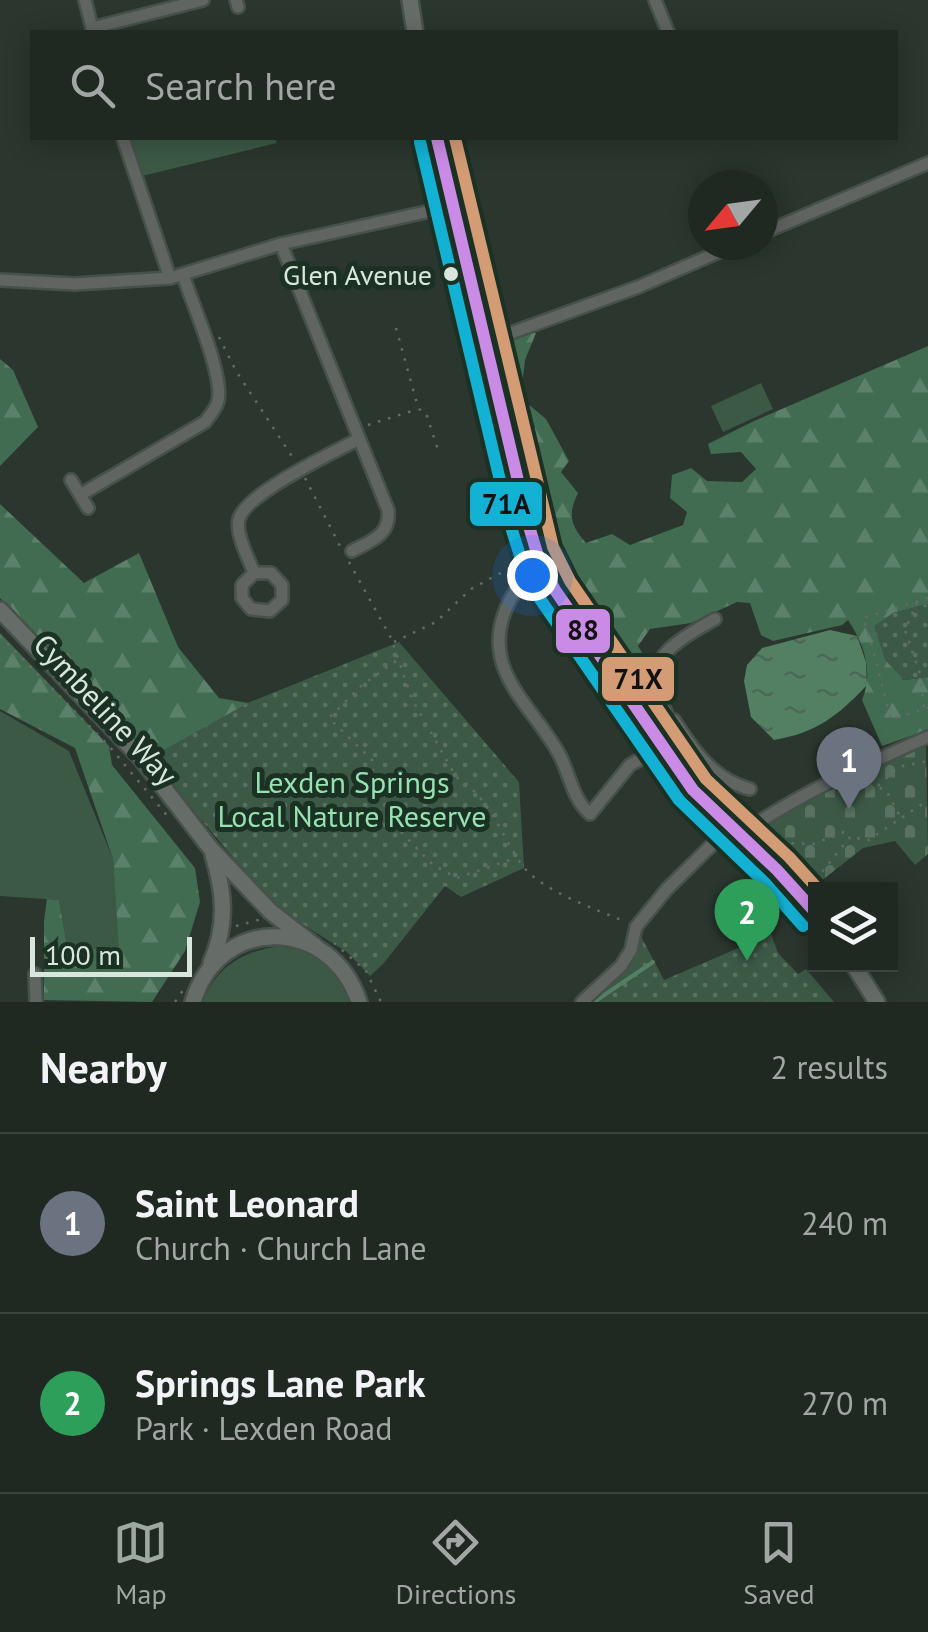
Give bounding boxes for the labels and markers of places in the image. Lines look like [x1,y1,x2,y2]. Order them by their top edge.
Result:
place label: Glen Avenue [283,256,432,293]
marker: Glen Avenue [441,264,461,284]
pin: 1 [816,726,882,809]
pin: 2 [714,878,780,961]

